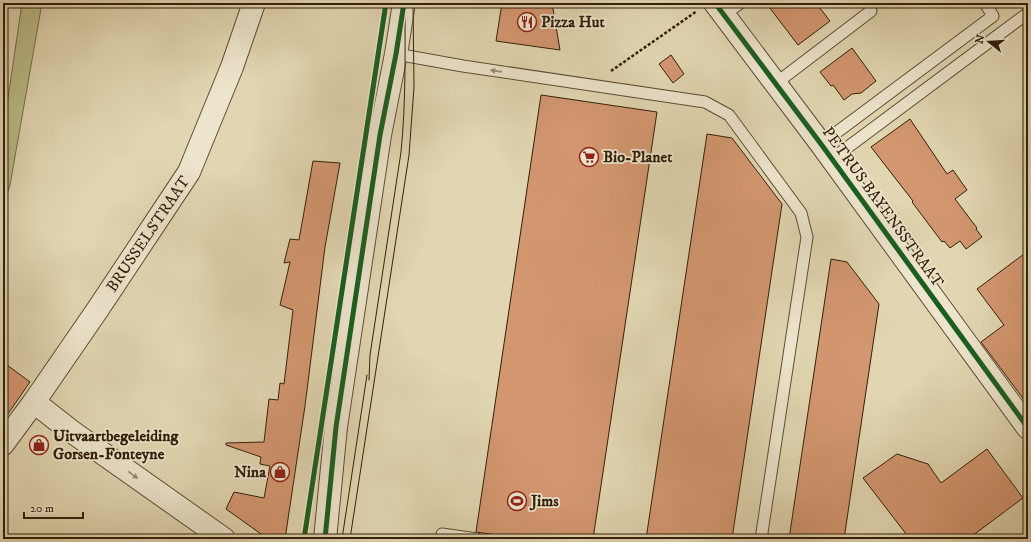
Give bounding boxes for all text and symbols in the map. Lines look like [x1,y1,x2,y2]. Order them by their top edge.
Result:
restaurant icon: Pizza Hut [516,11,538,33]
place label: Pizza Hut [541,12,605,32]
north arrow [969,22,1009,62]
text: N [972,33,988,46]
one-way arrow [490,68,502,74]
street label: PETRUS BAYENSSTRAAT [818,123,948,291]
supermarket icon: Bio-Planet [578,146,600,168]
place label: Bio-Planet [603,147,673,167]
street label: BRUSSELSTRAAT [102,172,194,296]
place label: Uitvaartbegeleiding Gorsen-Fonteyne [53,426,180,464]
shop icon: Uitvaartbegeleiding Gorsen-Fonteyne [28,434,50,456]
shop icon: Nina [269,461,291,483]
place label: Nina [234,462,267,482]
one-way arrow [128,471,138,479]
sports icon: Jims [506,490,528,512]
place label: Jims [529,491,559,511]
scale bar [24,494,83,520]
text: 20 m [30,501,54,516]

